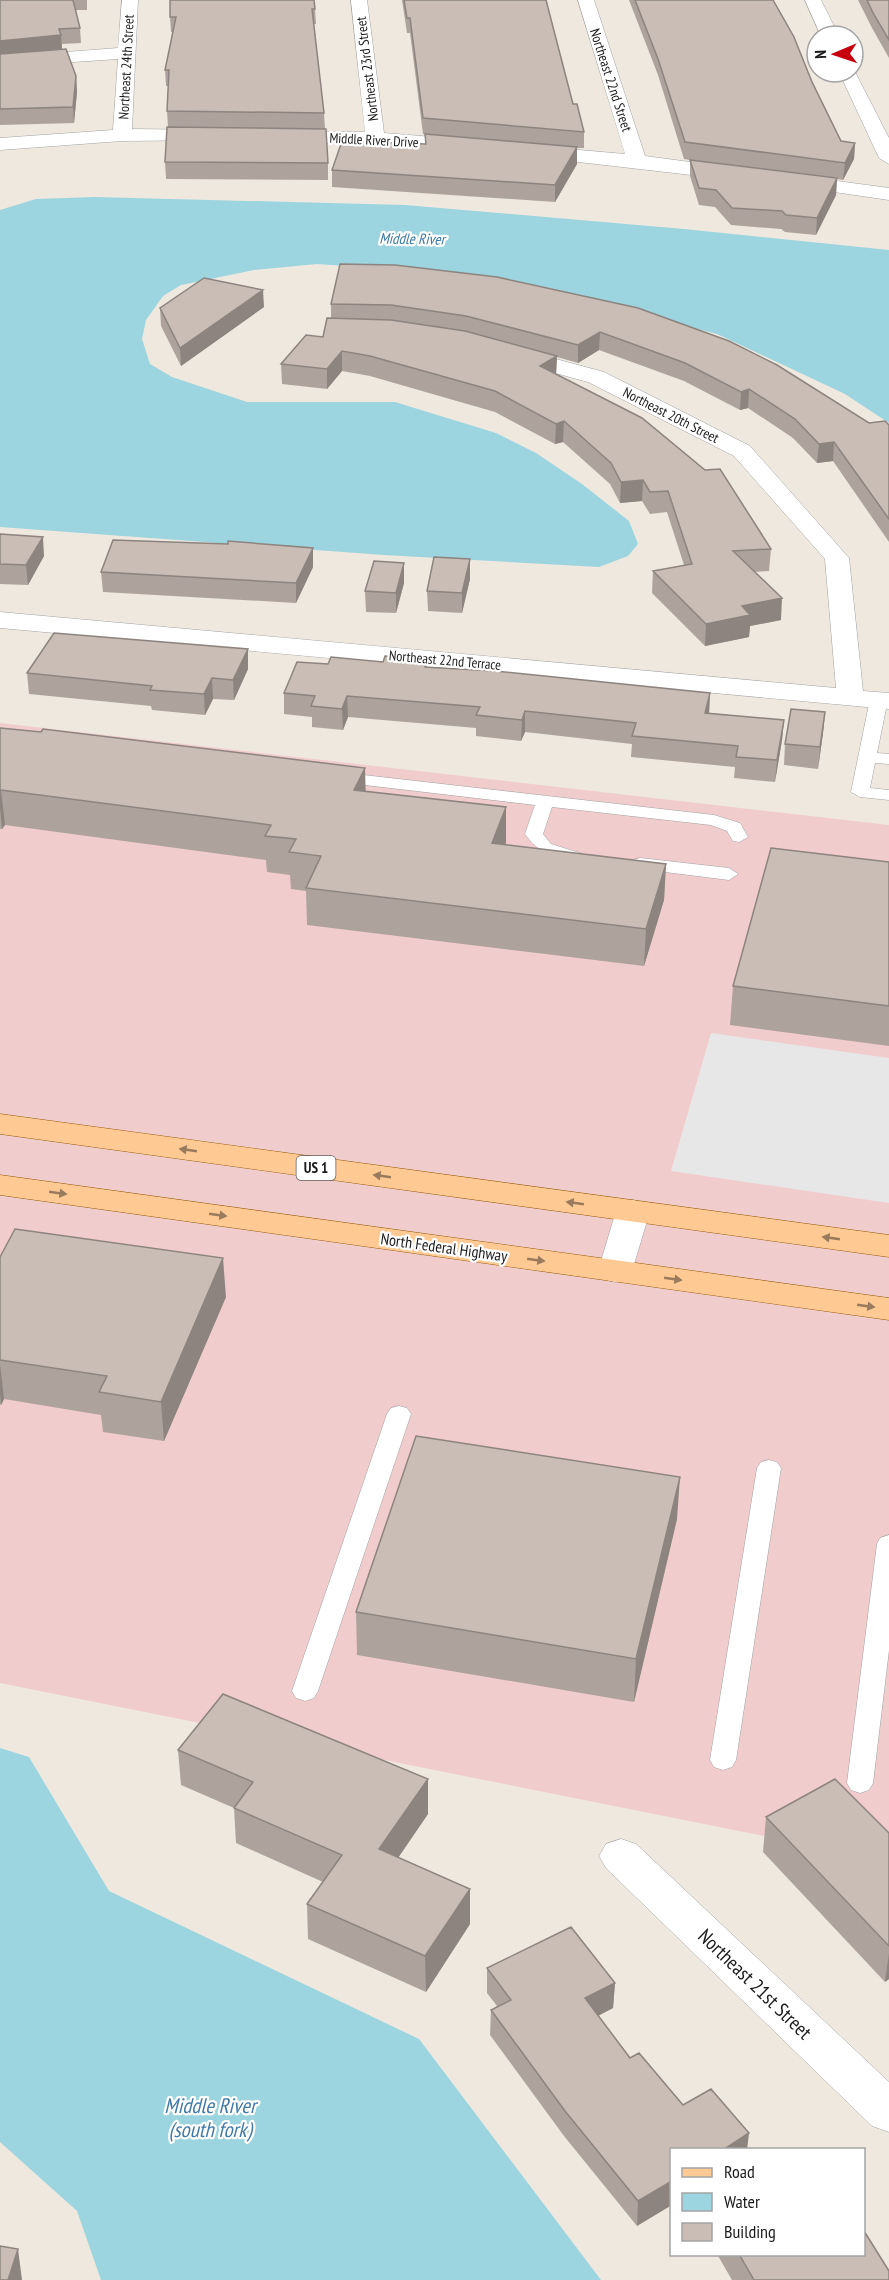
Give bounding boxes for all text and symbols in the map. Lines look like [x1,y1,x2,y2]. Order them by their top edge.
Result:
street label: Northeast 24th Street [114,14,138,120]
street label: Northeast 23rd Street [352,16,382,122]
north arrow [805,24,865,84]
street label: Northeast 22nd Street [586,26,636,134]
text: N [810,50,830,59]
street label: Middle River Drive [329,129,419,151]
water label: Middle River [379,228,447,249]
street label: Northeast 20th Street [620,383,722,447]
street label: Northeast 22nd Terrace [388,646,502,674]
one-way arrow [179,1145,198,1155]
road number: US 1 [296,1156,336,1180]
one-way arrow [372,1172,391,1181]
one-way arrow [49,1188,68,1198]
one-way arrow [565,1198,584,1207]
one-way arrow [208,1211,227,1220]
street label: North Federal Highway [379,1228,509,1266]
one-way arrow [821,1234,840,1243]
one-way arrow [526,1255,545,1265]
one-way arrow [663,1275,682,1284]
one-way arrow [856,1302,875,1311]
street label: Northeast 21st Street [693,1923,818,2045]
water label: Middle River (south fork) [164,2092,259,2143]
legend [670,2148,865,2256]
text: Road [724,2160,755,2183]
text: Water [724,2190,760,2213]
text: Building [724,2220,776,2243]

